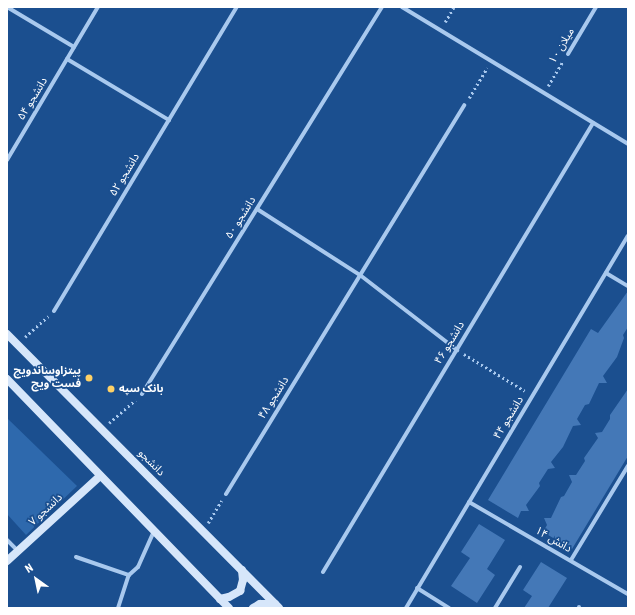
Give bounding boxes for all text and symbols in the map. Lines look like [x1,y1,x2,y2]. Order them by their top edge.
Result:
street label: میلان ۱۰ [546,26,578,66]
street label: دانشجو ۵۴ [15,75,51,123]
street label: دانشجو ۵۲ [107,151,143,199]
street label: دانشجو ۵۰ [223,194,259,242]
street label: دانشجو ۴۶ [432,319,468,367]
place label: پیتزاوساندویچ فست ویچ [13,365,81,391]
marker: پیتزاوساندویچ فست ویچ [84,373,94,383]
street label: دانشجو ۴۸ [256,374,292,422]
place label: بانک سپه [119,382,164,396]
marker: بانک سپه [106,384,116,394]
street label: دانشجو ۴۴ [491,394,527,442]
street label: دانشجو [135,447,167,479]
street label: دانشجو ۷ [26,491,66,529]
street label: دانش ۱۴ [532,524,574,556]
north arrow [16,559,56,599]
text: N [23,561,36,576]

